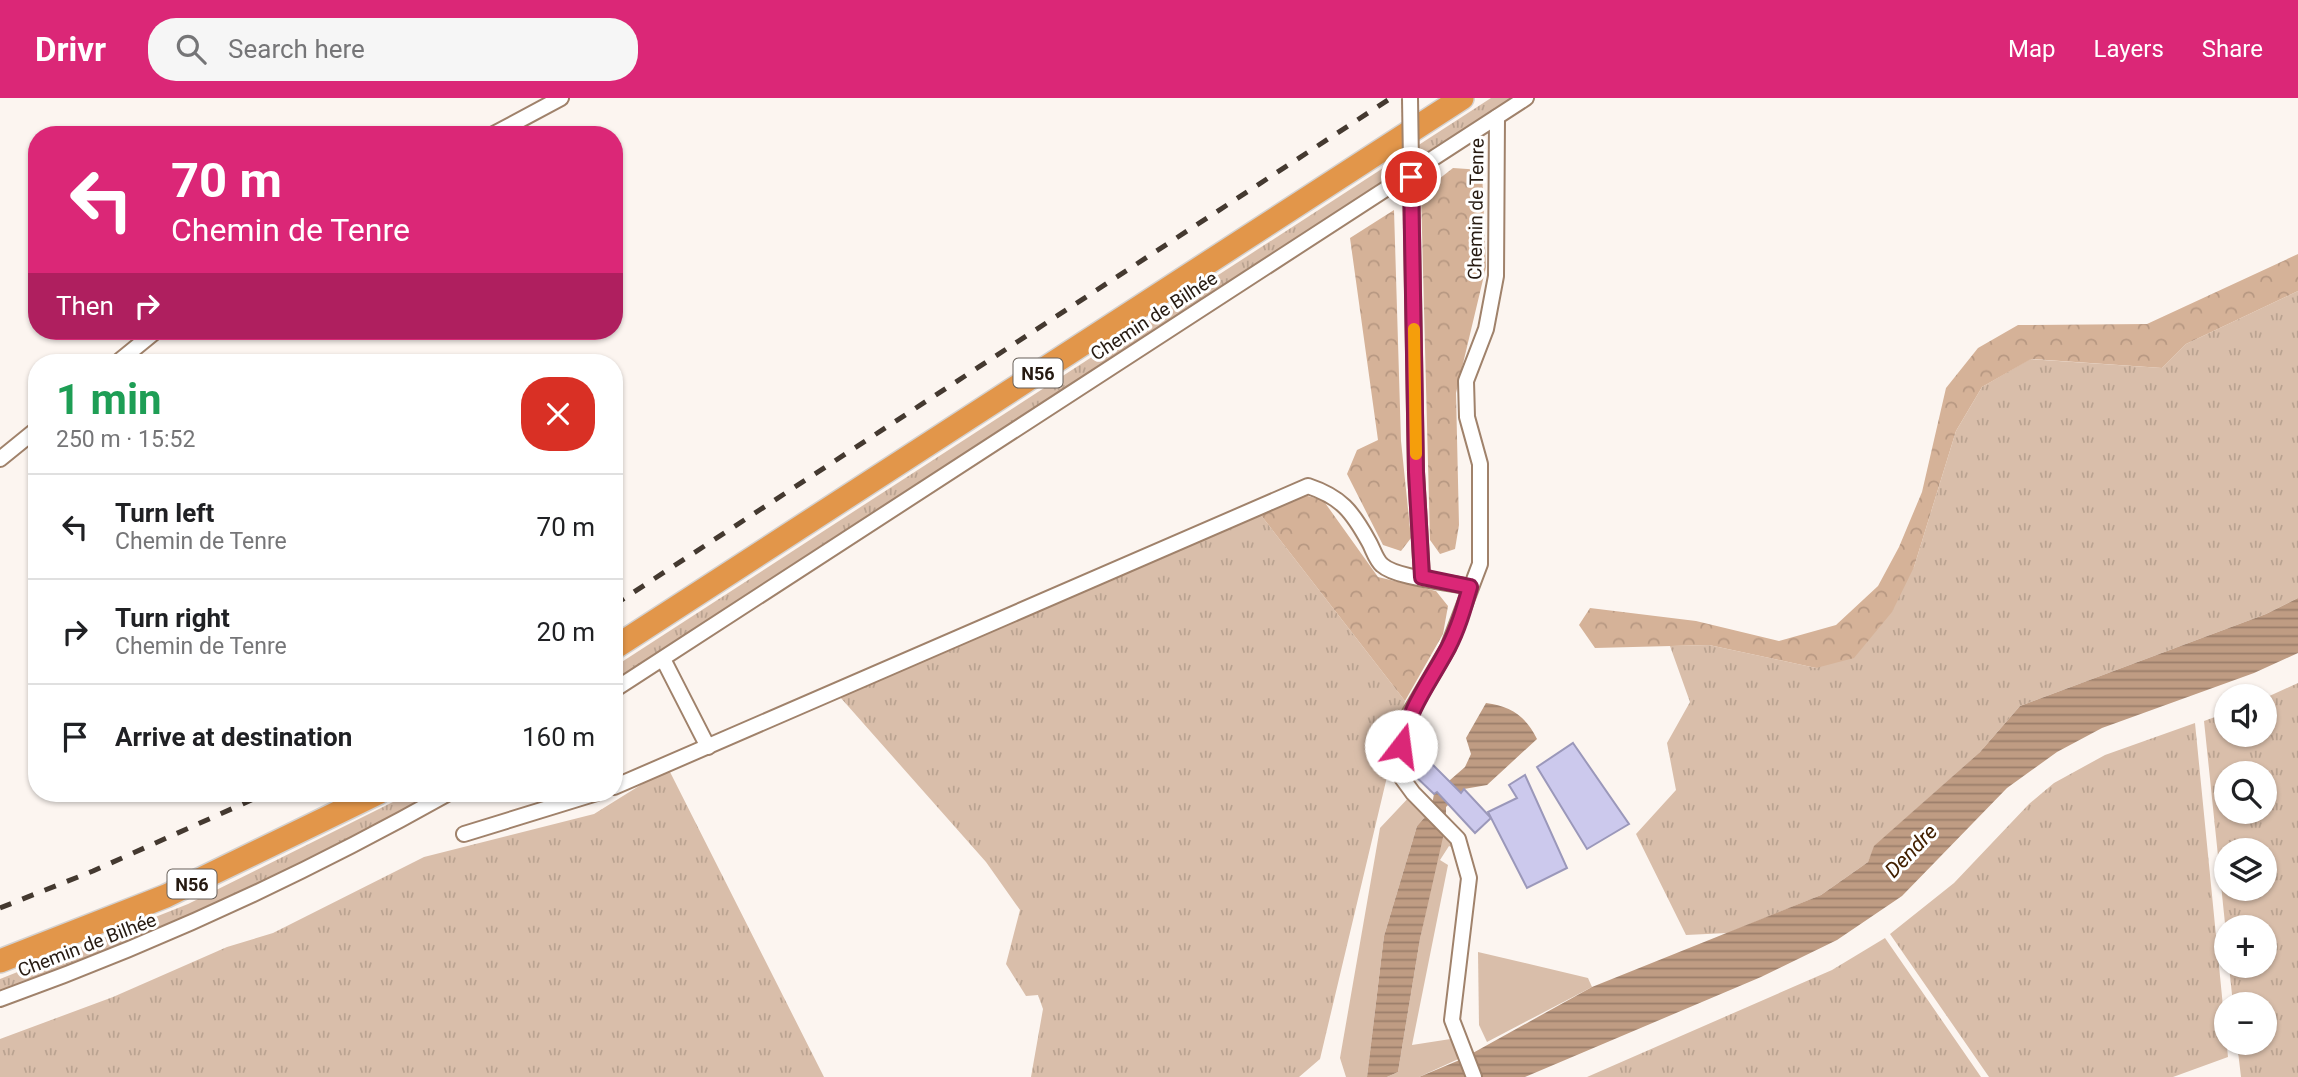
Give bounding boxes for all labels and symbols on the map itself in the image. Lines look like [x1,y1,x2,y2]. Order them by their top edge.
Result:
street label: Chemin de Tenre [1463,138,1489,280]
pin [1381,147,1441,207]
street label: Chemin de Bilhée [1086,266,1222,366]
road number: N56 [1014,358,1062,388]
position arrow [1364,709,1438,783]
water label: Dendre [1880,819,1942,883]
road number: N56 [168,870,216,898]
street label: Chemin de Bilhée [14,908,160,982]

